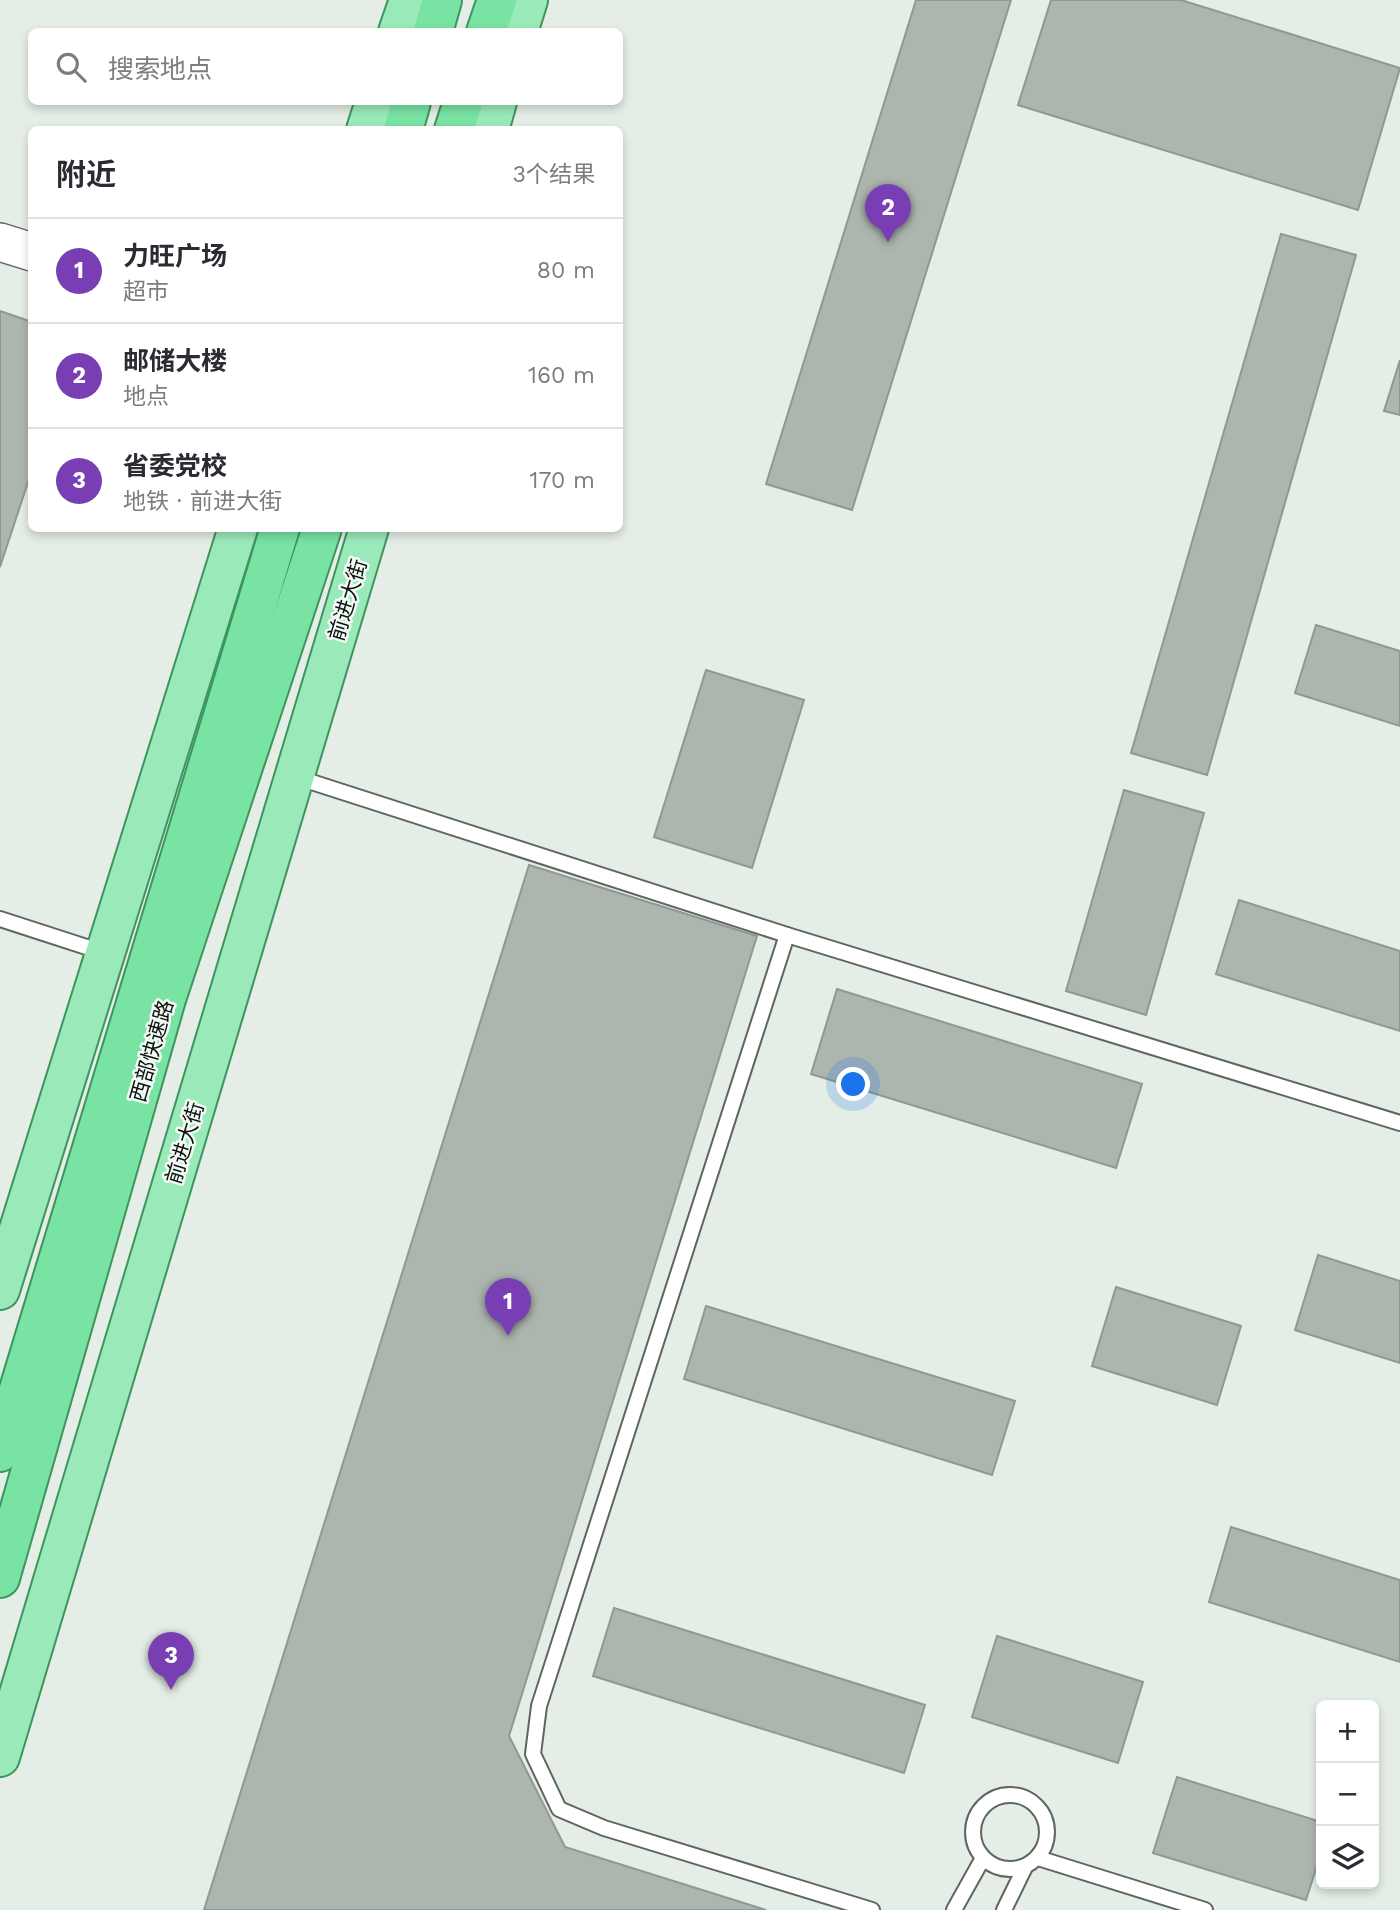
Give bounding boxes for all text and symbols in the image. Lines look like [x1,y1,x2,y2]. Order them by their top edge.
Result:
search box [28,28,623,105]
icon: search [52,48,90,86]
text: 搜索地点 [108,54,212,84]
text: 附近 [56,157,116,192]
text: 3个结果 [513,161,595,188]
pin: 2 [865,184,911,242]
text: 力旺广场 [123,241,227,271]
text: 1 [74,257,84,284]
text: 80 m [537,257,595,284]
text: 超市 [123,278,169,305]
text: 邮储大楼 [123,346,227,376]
text: 2 [72,362,86,389]
text: 160 m [528,362,595,389]
text: 地点 [123,383,169,410]
text: 省委党校 [123,451,227,481]
text: 3 [72,467,86,494]
text: 170 m [530,467,595,494]
text: 地铁 · 前进大街 [123,488,282,515]
street label: 前进大街 [323,556,372,644]
street label: 西部快速路 [125,997,178,1105]
your location [836,1067,870,1101]
street label: 前进大街 [160,1099,209,1187]
pin: 1 [485,1278,531,1336]
pin: 3 [148,1632,194,1690]
map controls [1316,1700,1379,1889]
button: + [1316,1700,1379,1763]
button: − [1316,1763,1379,1826]
button: layers [1316,1826,1379,1889]

